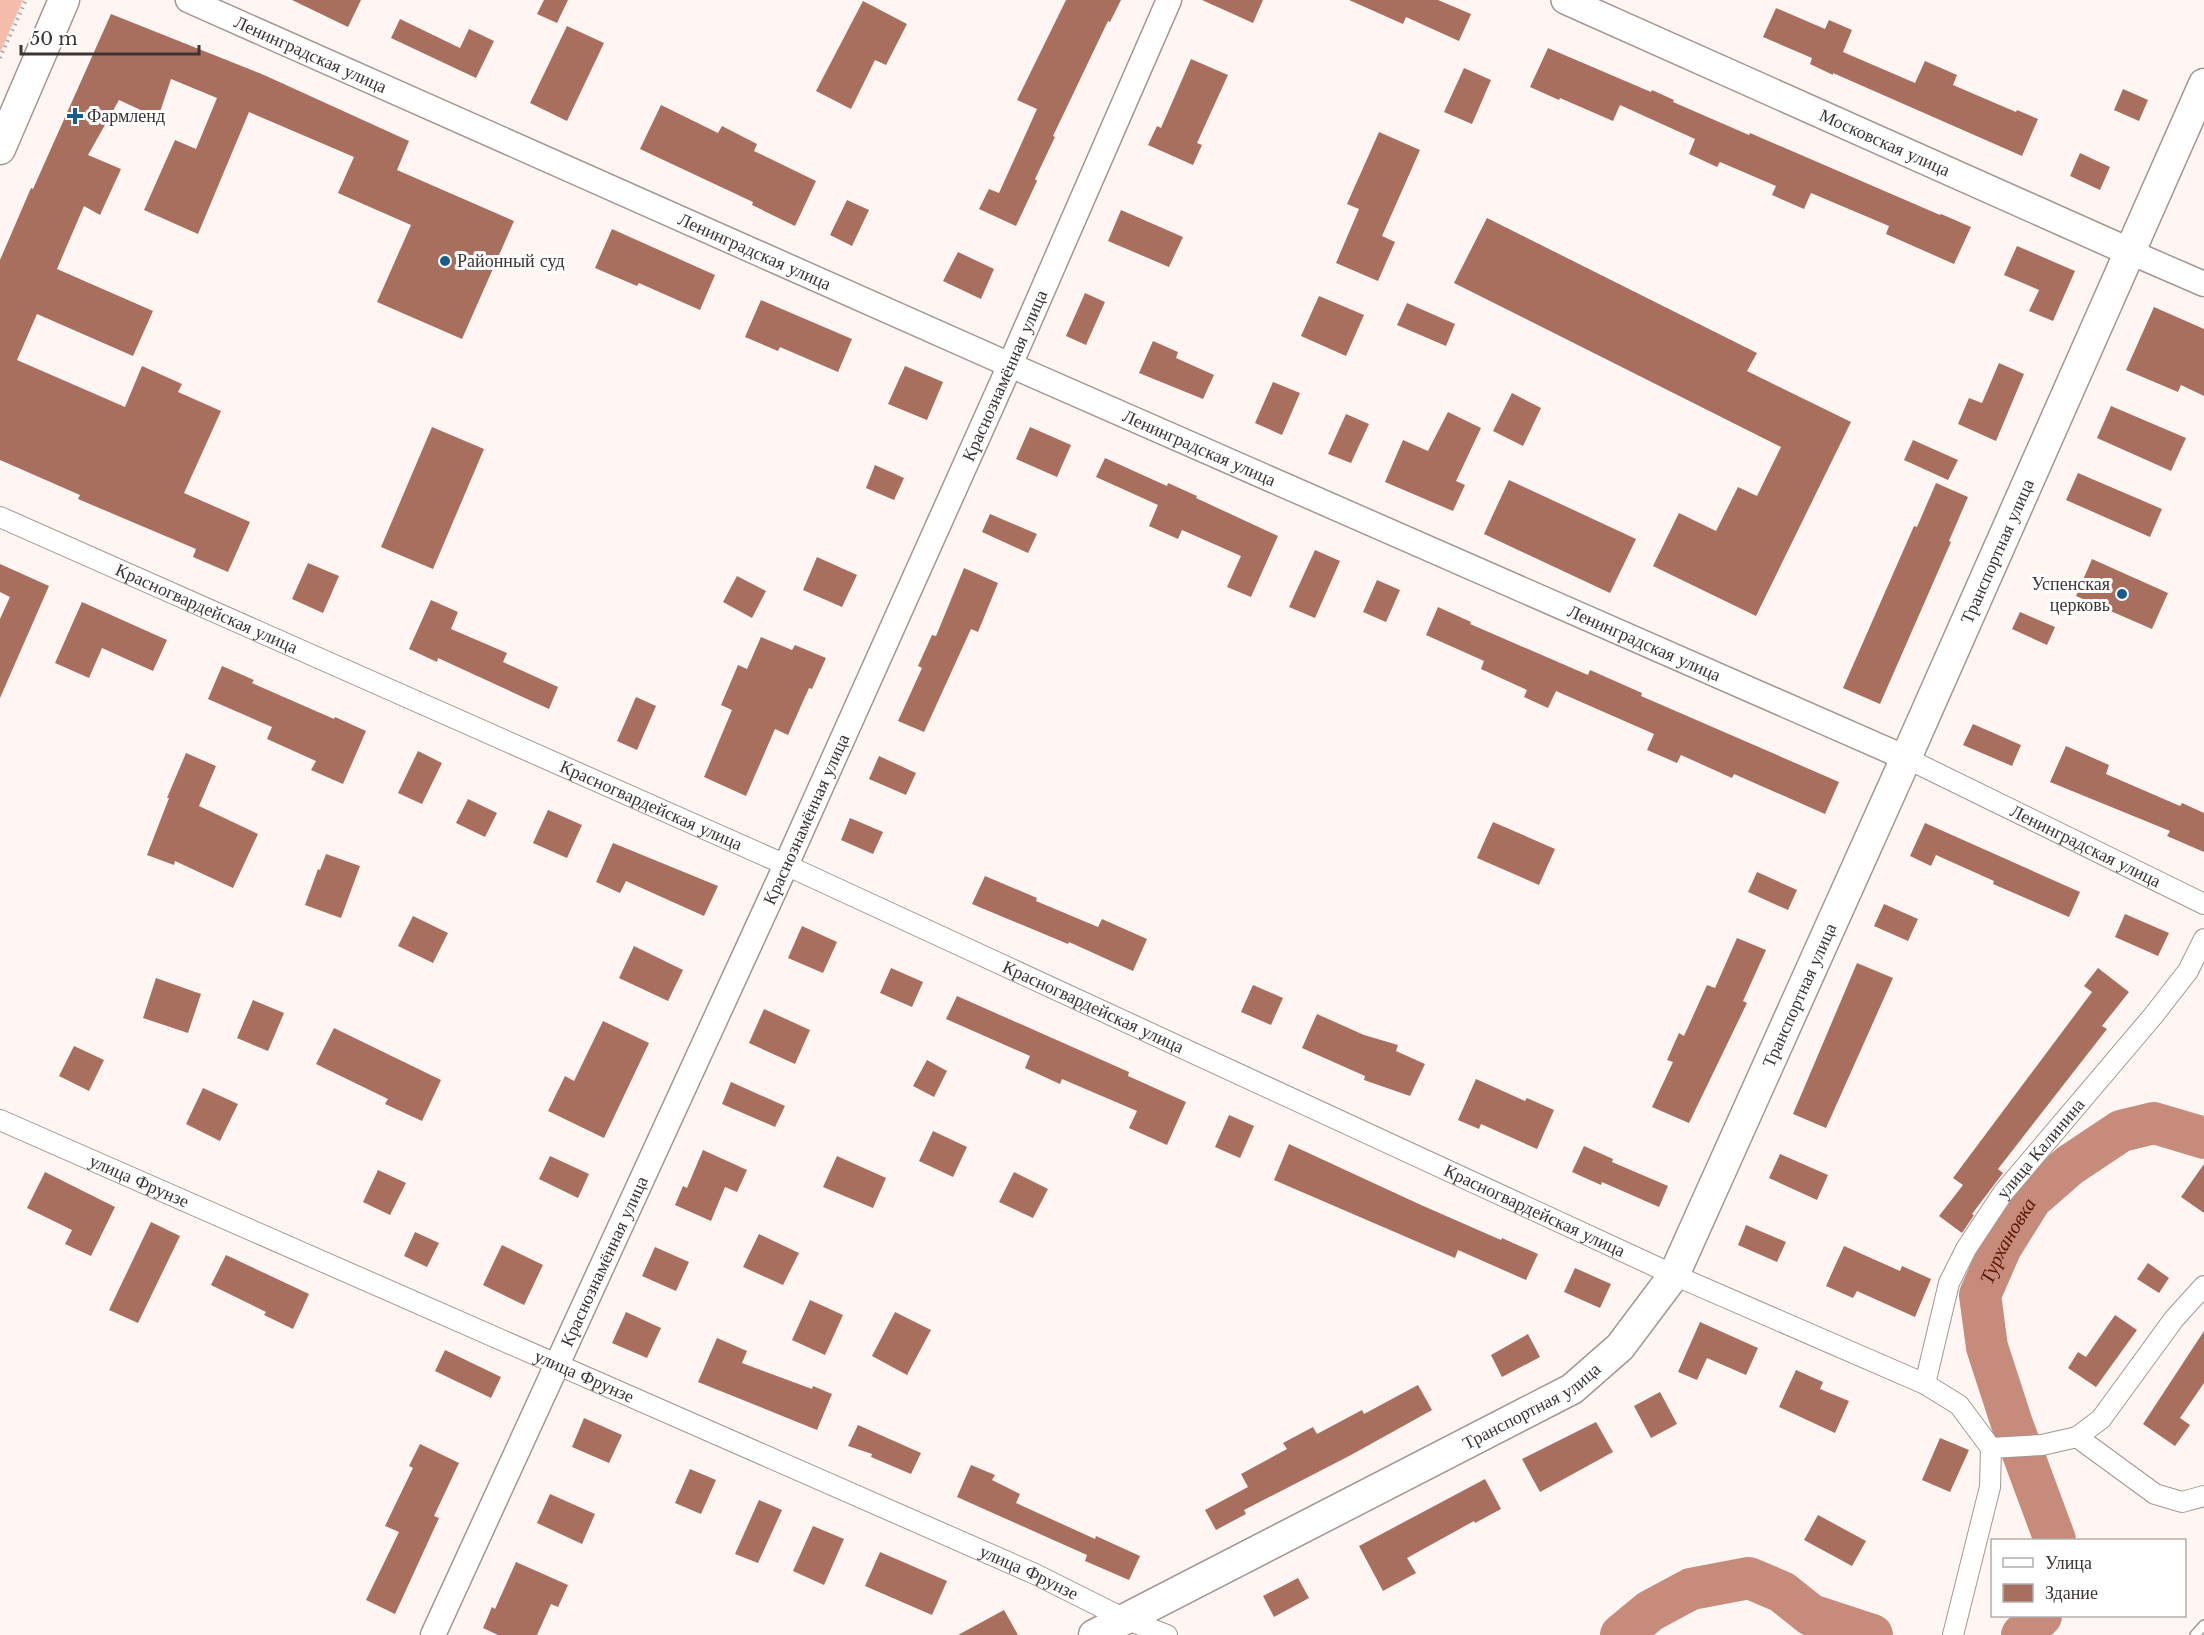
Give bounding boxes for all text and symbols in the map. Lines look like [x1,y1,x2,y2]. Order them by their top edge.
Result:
street label: Ленинградская улица [231,11,390,98]
scale bar [21,18,200,56]
text: 50 m [30,28,78,50]
street label: Московская улица [1816,104,1953,181]
place label: Фармленд [87,105,165,127]
marker: Фармленд [68,109,82,123]
street label: Ленинградская улица [675,208,835,295]
place label: Районный суд [457,250,565,272]
marker: Районный суд [438,254,452,268]
street label: Краснознамённая улица [957,287,1052,465]
street label: Ленинградская улица [1119,405,1279,491]
street label: Транспортная улица [1956,476,2039,627]
street label: Красногвардейская улица [112,558,301,658]
place label: Успенская церковь [2031,573,2110,616]
marker: Успенская церковь [2115,587,2129,601]
street label: Ленинградская улица [1564,600,1724,686]
street label: Краснознамённая улица [758,730,854,908]
street label: Красногвардейская улица [556,755,746,855]
street label: Ленинградская улица [2007,800,2165,892]
street label: Транспортная улица [1758,920,1841,1071]
street label: Красногвардейская улица [999,956,1187,1058]
street label: улица Калинина [1991,1094,2089,1203]
street label: улица Фрунзе [86,1150,192,1213]
street label: Красногвардейская улица [1440,1159,1629,1262]
street label: Краснознамённая улица [556,1173,653,1350]
water label: Турхановка [1974,1193,2041,1288]
street label: улица Фрунзе [531,1345,637,1408]
street label: Транспортная улица [1459,1358,1605,1454]
legend [1991,1539,2186,1617]
street label: улица Фрунзе [976,1540,1082,1605]
text: Улица [2045,1552,2092,1574]
text: Здание [2045,1582,2098,1604]

